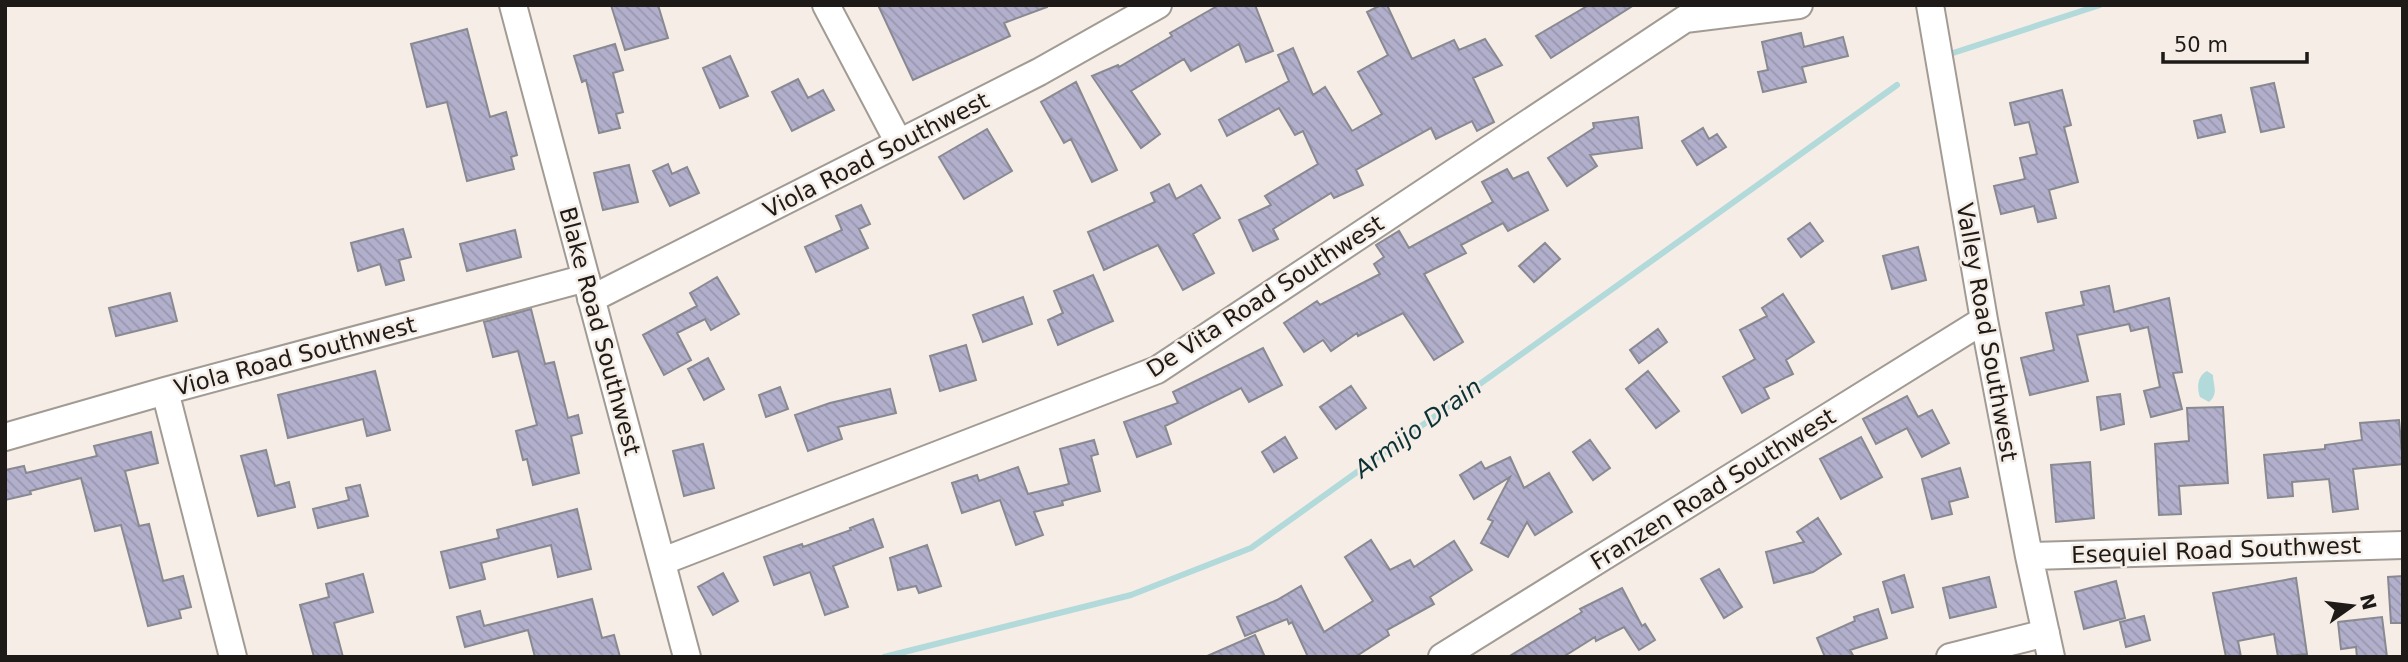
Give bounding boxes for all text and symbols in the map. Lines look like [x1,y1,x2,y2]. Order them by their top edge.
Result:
scale bar [2163,21,2306,65]
text: 50 m [2174,33,2228,57]
street label: Viola Road Southwest [759,87,993,223]
street label: Valley Road Southwest [1951,201,2023,463]
street label: Blake Road Southwest [554,204,646,458]
street label: De Vita Road Southwest [1142,210,1388,382]
street label: Viola Road Southwest [171,311,419,401]
water label: Armijo Drain [1347,373,1487,485]
street label: Franzen Road Southwest [1586,403,1840,575]
street label: Esequiel Road Southwest [2071,532,2361,568]
north arrow [2317,571,2387,641]
text: N [2356,592,2381,612]

